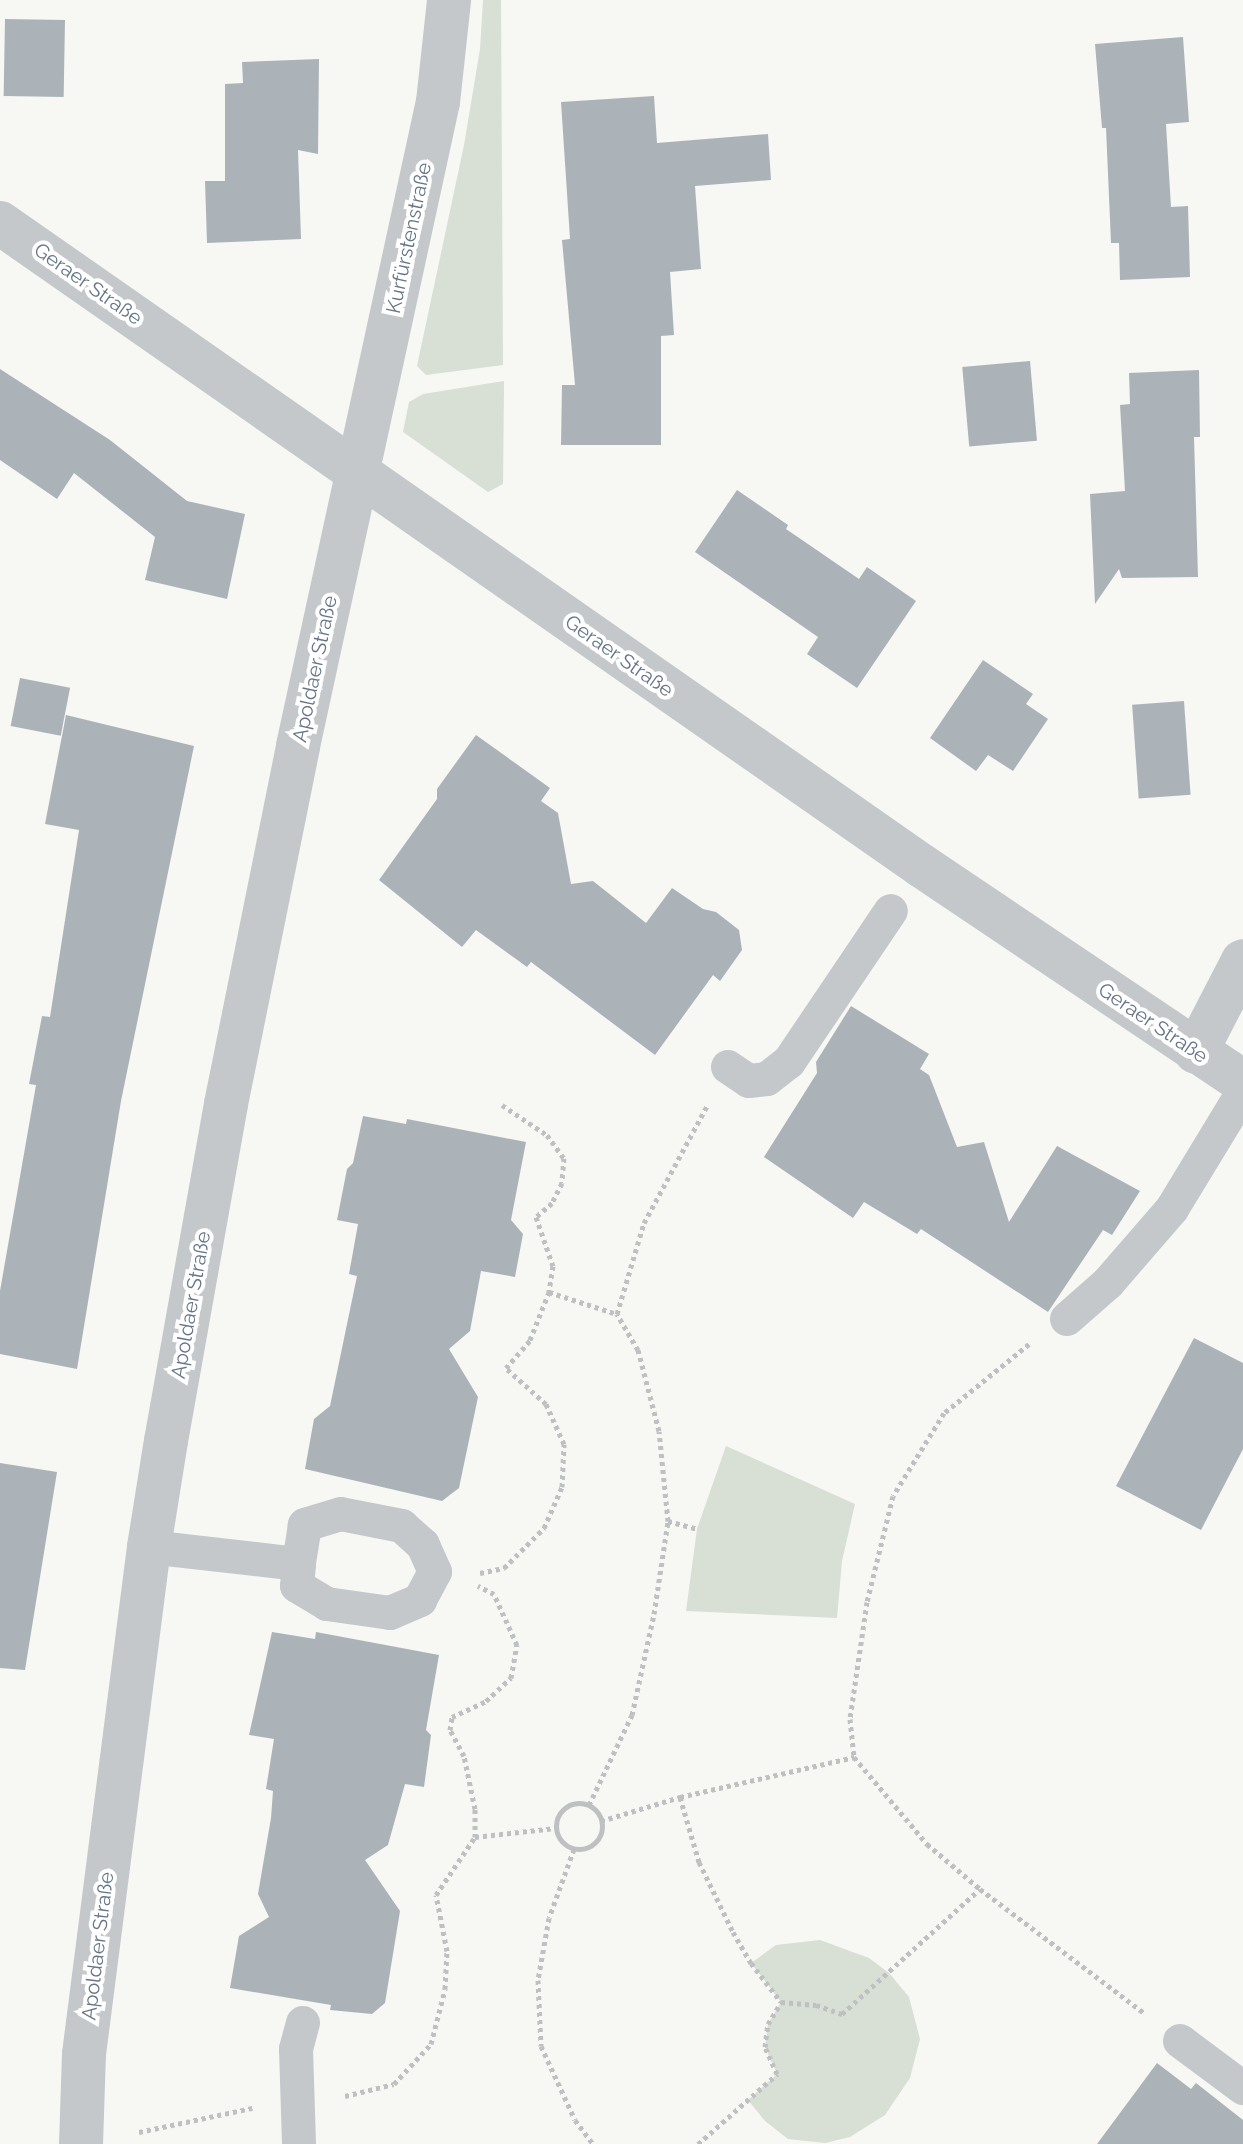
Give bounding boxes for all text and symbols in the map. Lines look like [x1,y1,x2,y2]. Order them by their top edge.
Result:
street label: Kurfürstenstraße [381,160,437,316]
street label: Geraer Straße [29,238,147,330]
street label: Apoldaer Straße [288,593,342,745]
street label: Geraer Straße [560,610,678,702]
street label: Geraer Straße [1094,978,1212,1068]
street label: Apoldaer Straße [166,1229,216,1381]
street label: Apoldaer Straße [77,1870,119,2022]

